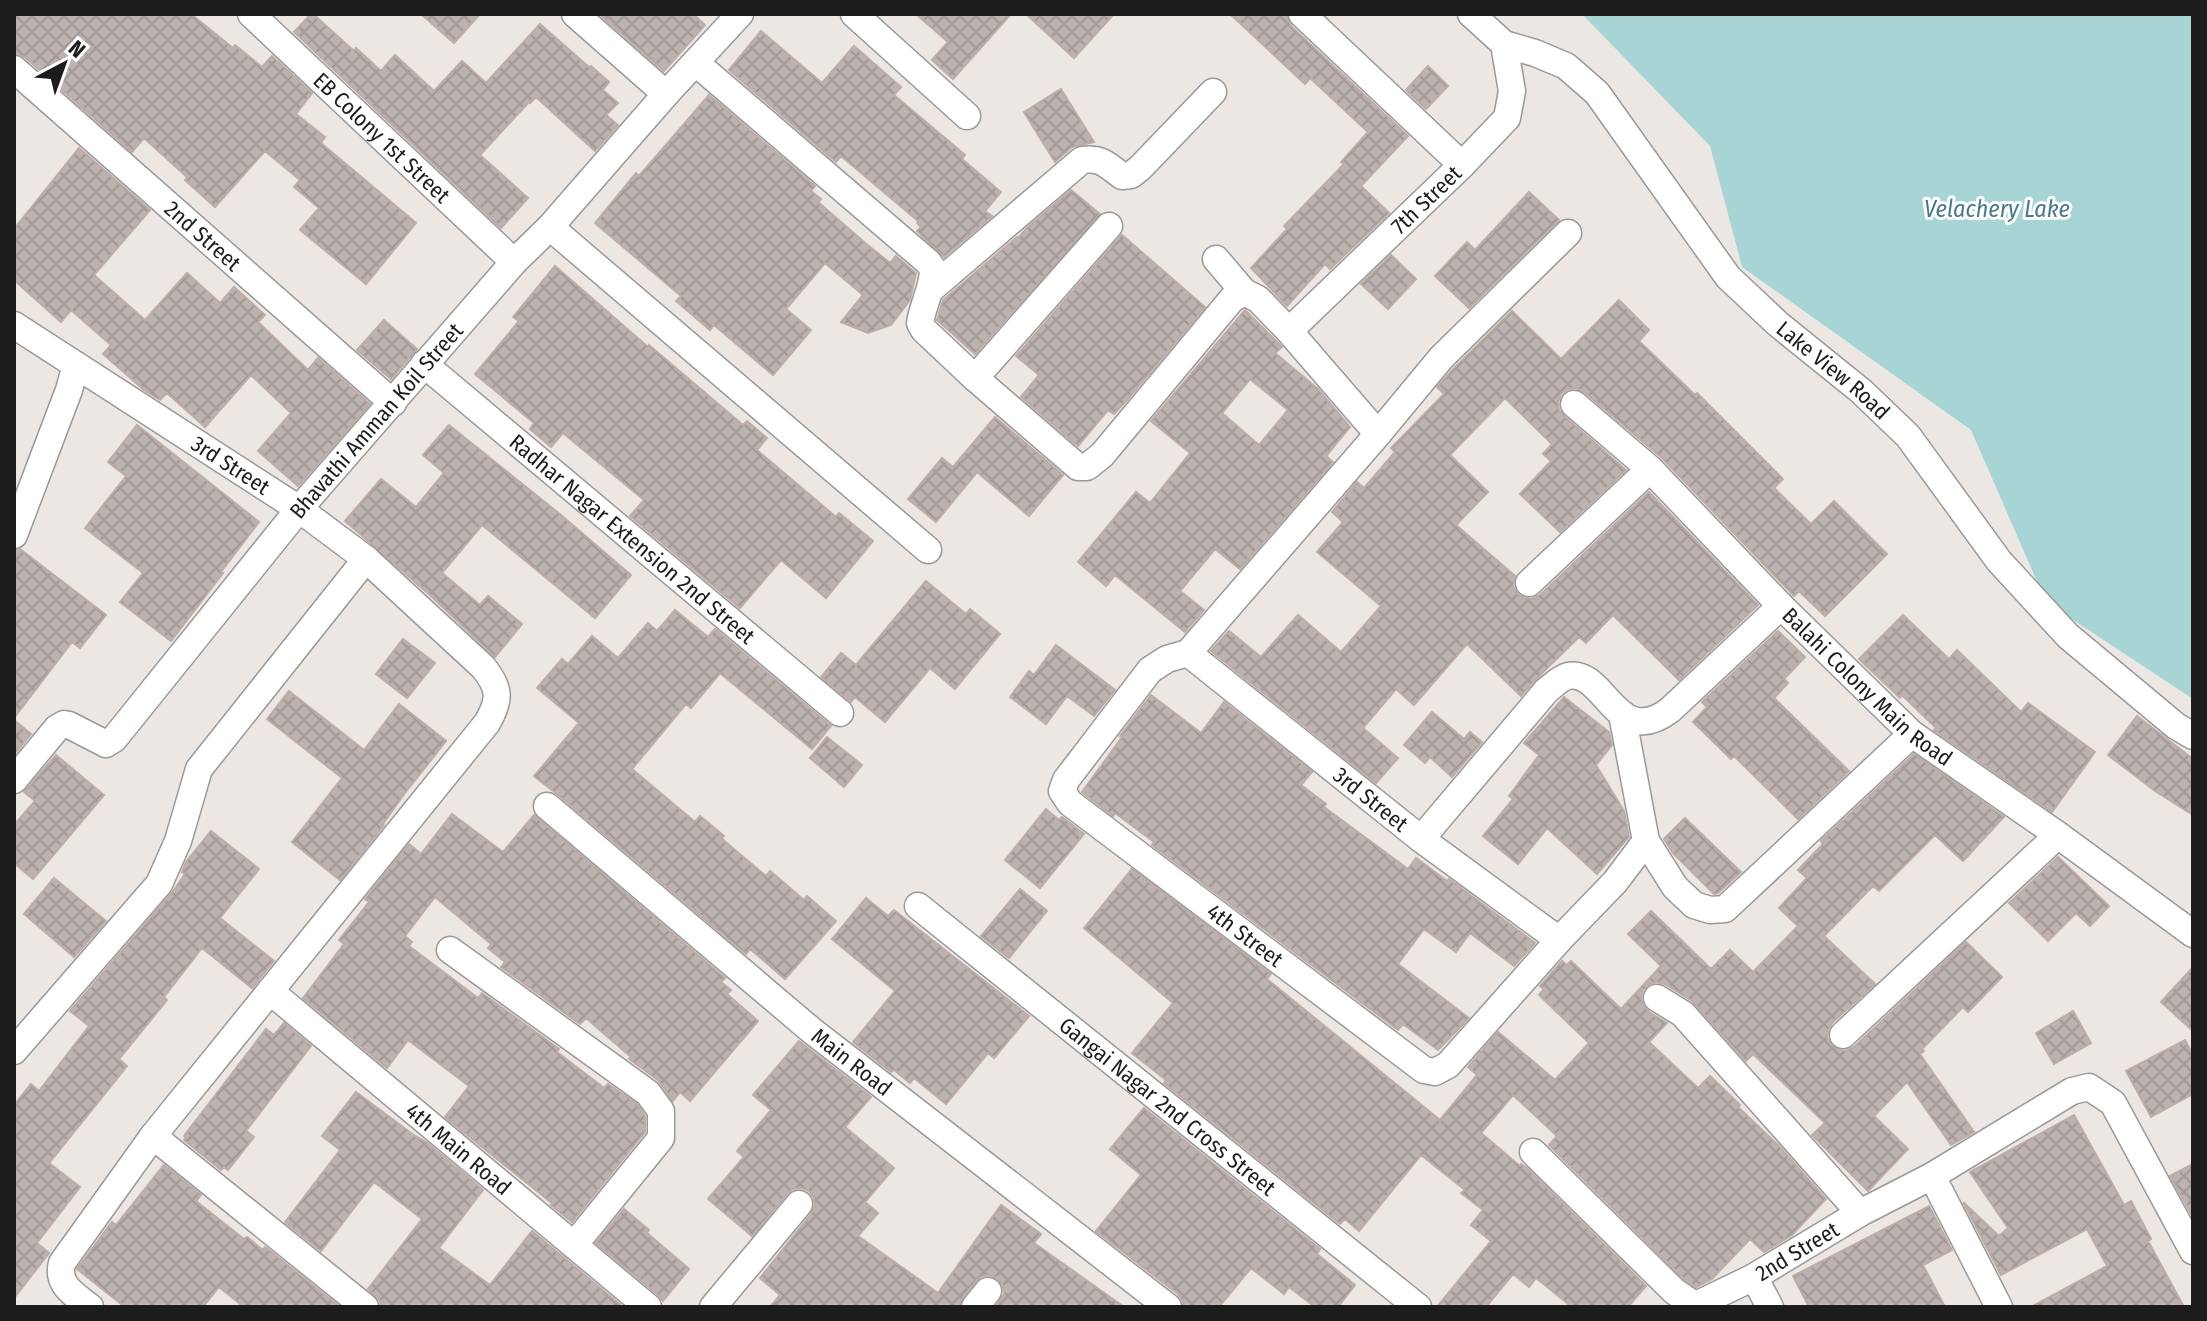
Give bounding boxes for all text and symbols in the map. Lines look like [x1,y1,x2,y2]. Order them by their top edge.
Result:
north arrow [24,24,104,104]
text: N [63,35,91,64]
street label: EB Colony 1st Street [308,67,457,209]
street label: 7th Street [1385,159,1467,239]
street label: 2nd Street [159,195,247,277]
water label: Velachery Lake [1924,195,2070,223]
street label: Lake View Road [1771,315,1896,425]
street label: Bhavathi Amman Koil Street [283,317,469,524]
street label: Radhar Nagar Extension 2nd Street [504,428,761,650]
street label: 3rd Street [186,430,276,501]
street label: Balahi Colony Main Road [1777,602,1958,771]
street label: 3rd Street [1328,761,1414,838]
street label: 4th Street [1202,898,1289,973]
street label: Gangai Nagar 2nd Cross Street [1054,1011,1282,1202]
street label: Main Road [806,1022,897,1101]
street label: 4th Main Road [401,1097,517,1201]
street label: 2nd Street [1750,1215,1844,1287]

